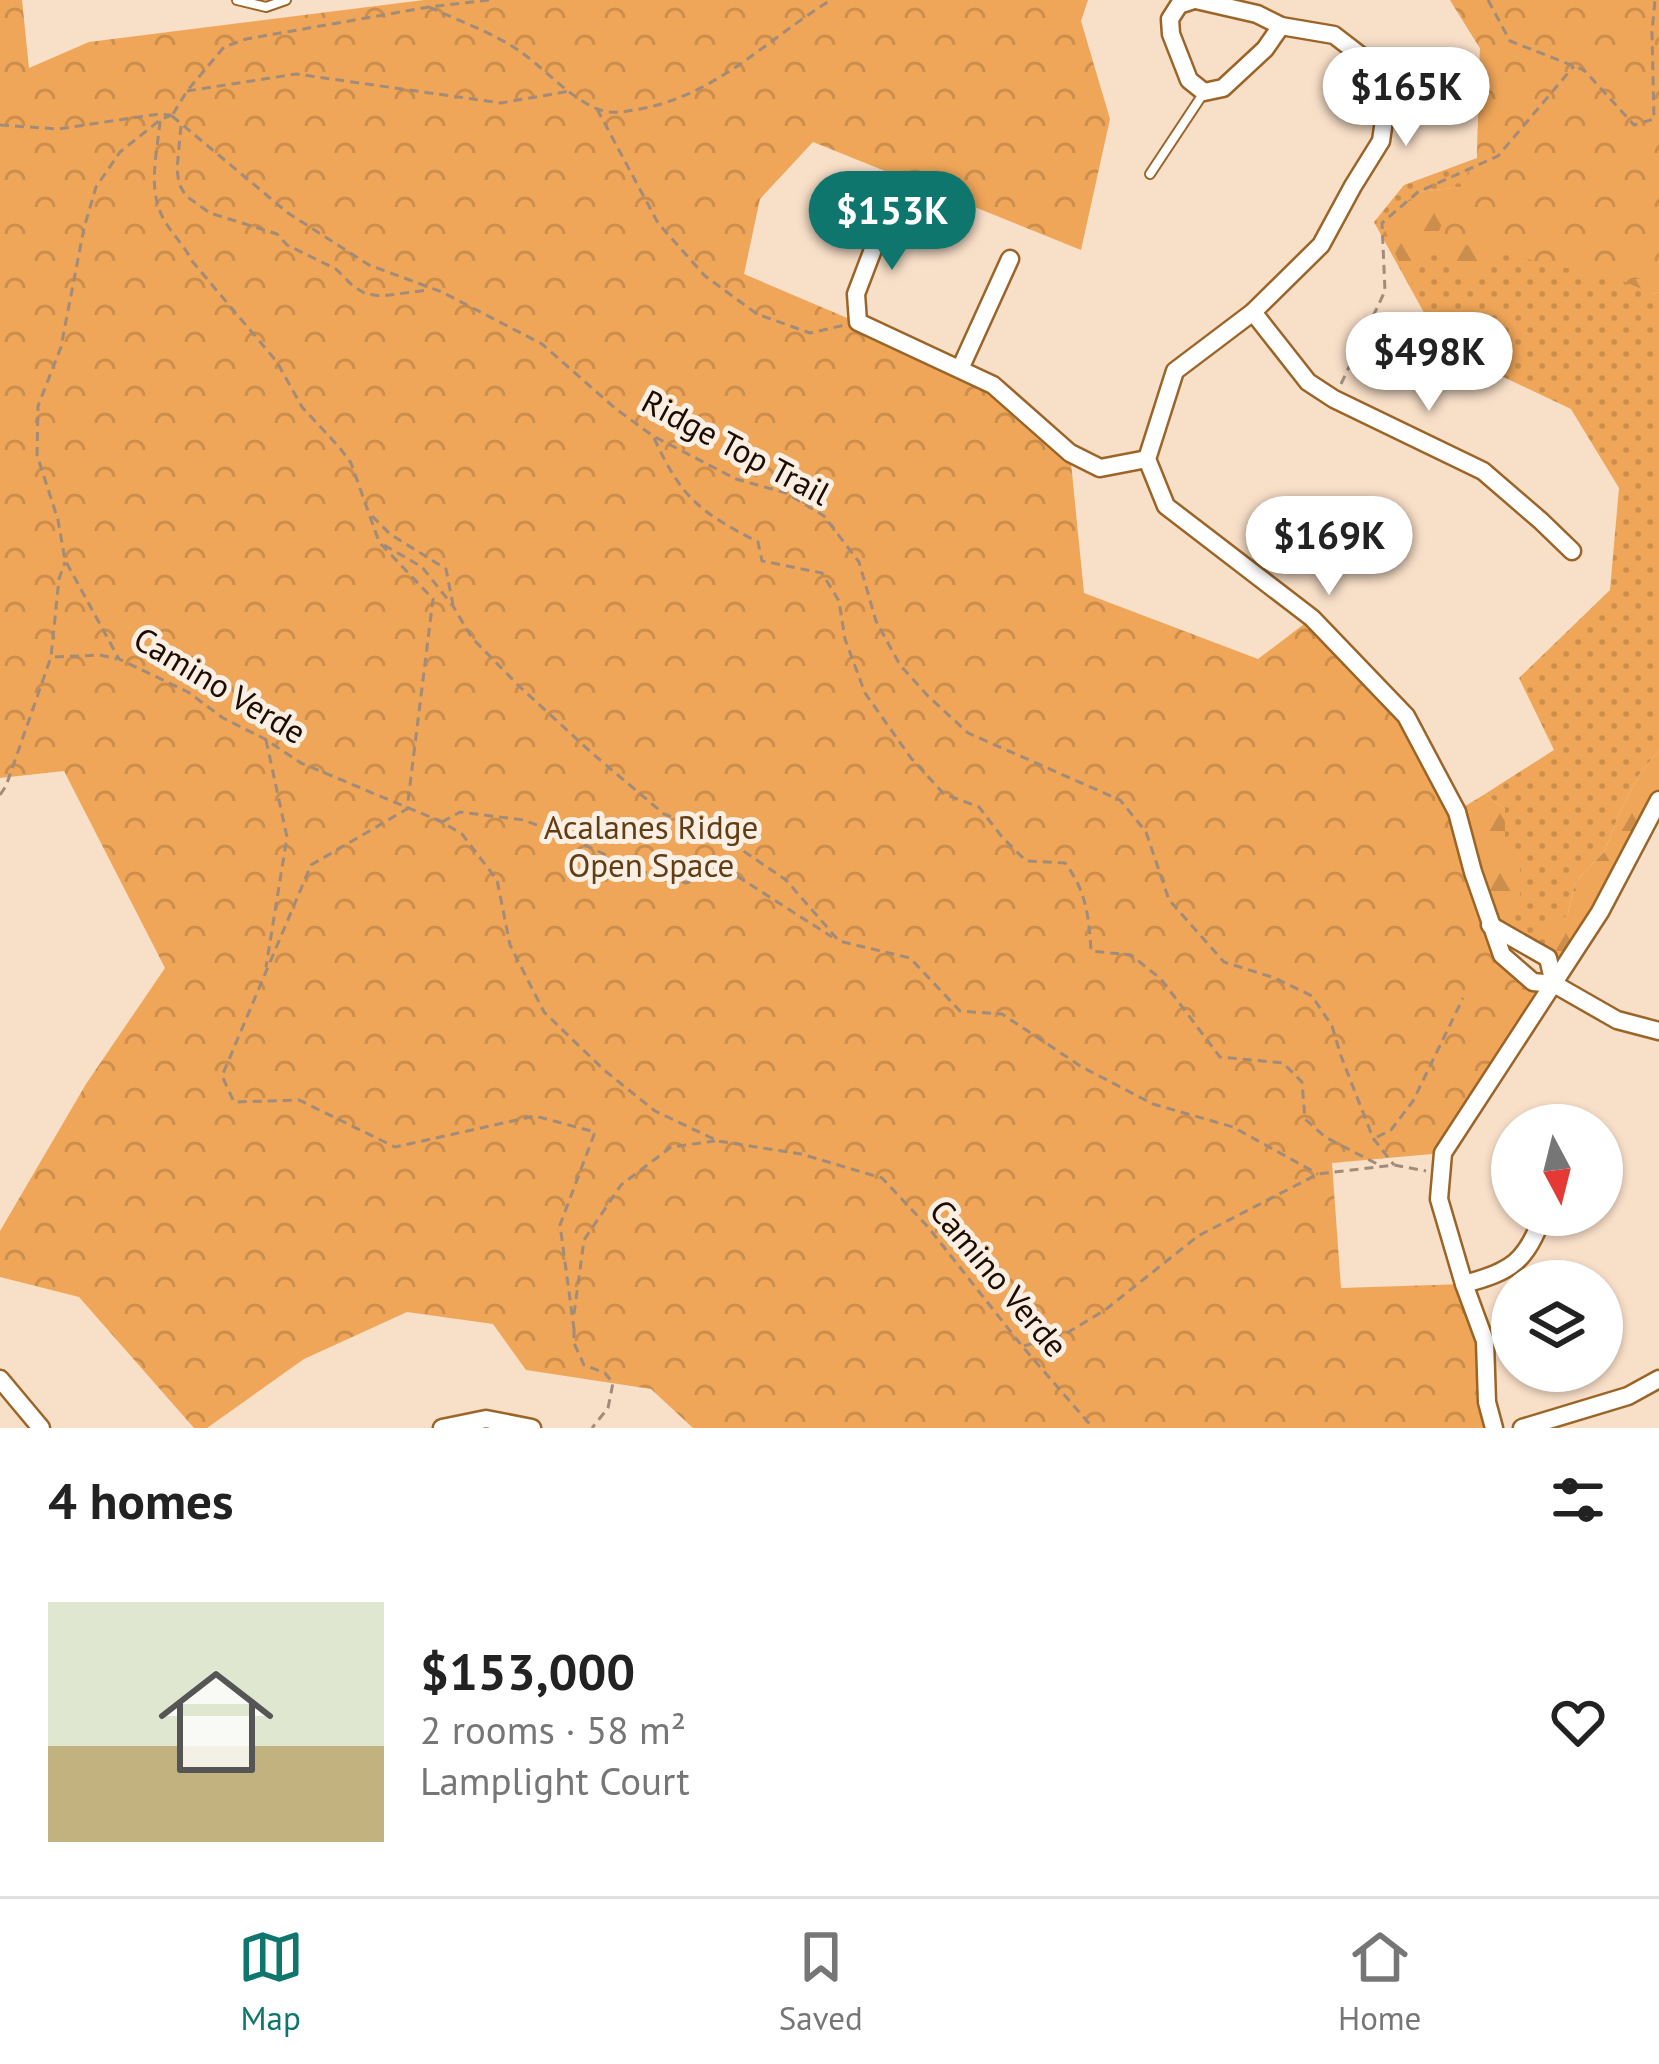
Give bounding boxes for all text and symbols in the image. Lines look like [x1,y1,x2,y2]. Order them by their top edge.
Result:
pin: $165K [1322,47,1490,149]
text: $165K [1350,60,1462,111]
pin: $153K [808,171,976,273]
text: $153K [836,184,948,235]
pin: $498K [1345,312,1513,414]
text: $498K [1373,325,1485,376]
street label: Ridge Top Trail [635,379,838,514]
pin: $169K [1245,496,1413,598]
text: $169K [1273,509,1385,560]
street label: Camino Verde [126,616,314,753]
park label: Acalanes Ridge Open Space [544,805,758,886]
north arrow [1491,1104,1623,1236]
map controls [1491,1104,1623,1392]
street label: Camino Verde [921,1190,1078,1365]
button: layers [1491,1260,1623,1392]
text: 4 homes [48,1467,234,1533]
icon: filters [1545,1467,1611,1533]
text: $153,000 [420,1638,635,1704]
icon: home [144,1650,288,1794]
icon: heart [1545,1689,1611,1755]
text: 2 rooms · 58 m² [420,1704,686,1755]
text: Lamplight Court [420,1755,690,1806]
tab: Map [238,1924,304,2039]
tab: Saved [779,1924,863,2039]
tab: Home [1338,1924,1421,2039]

